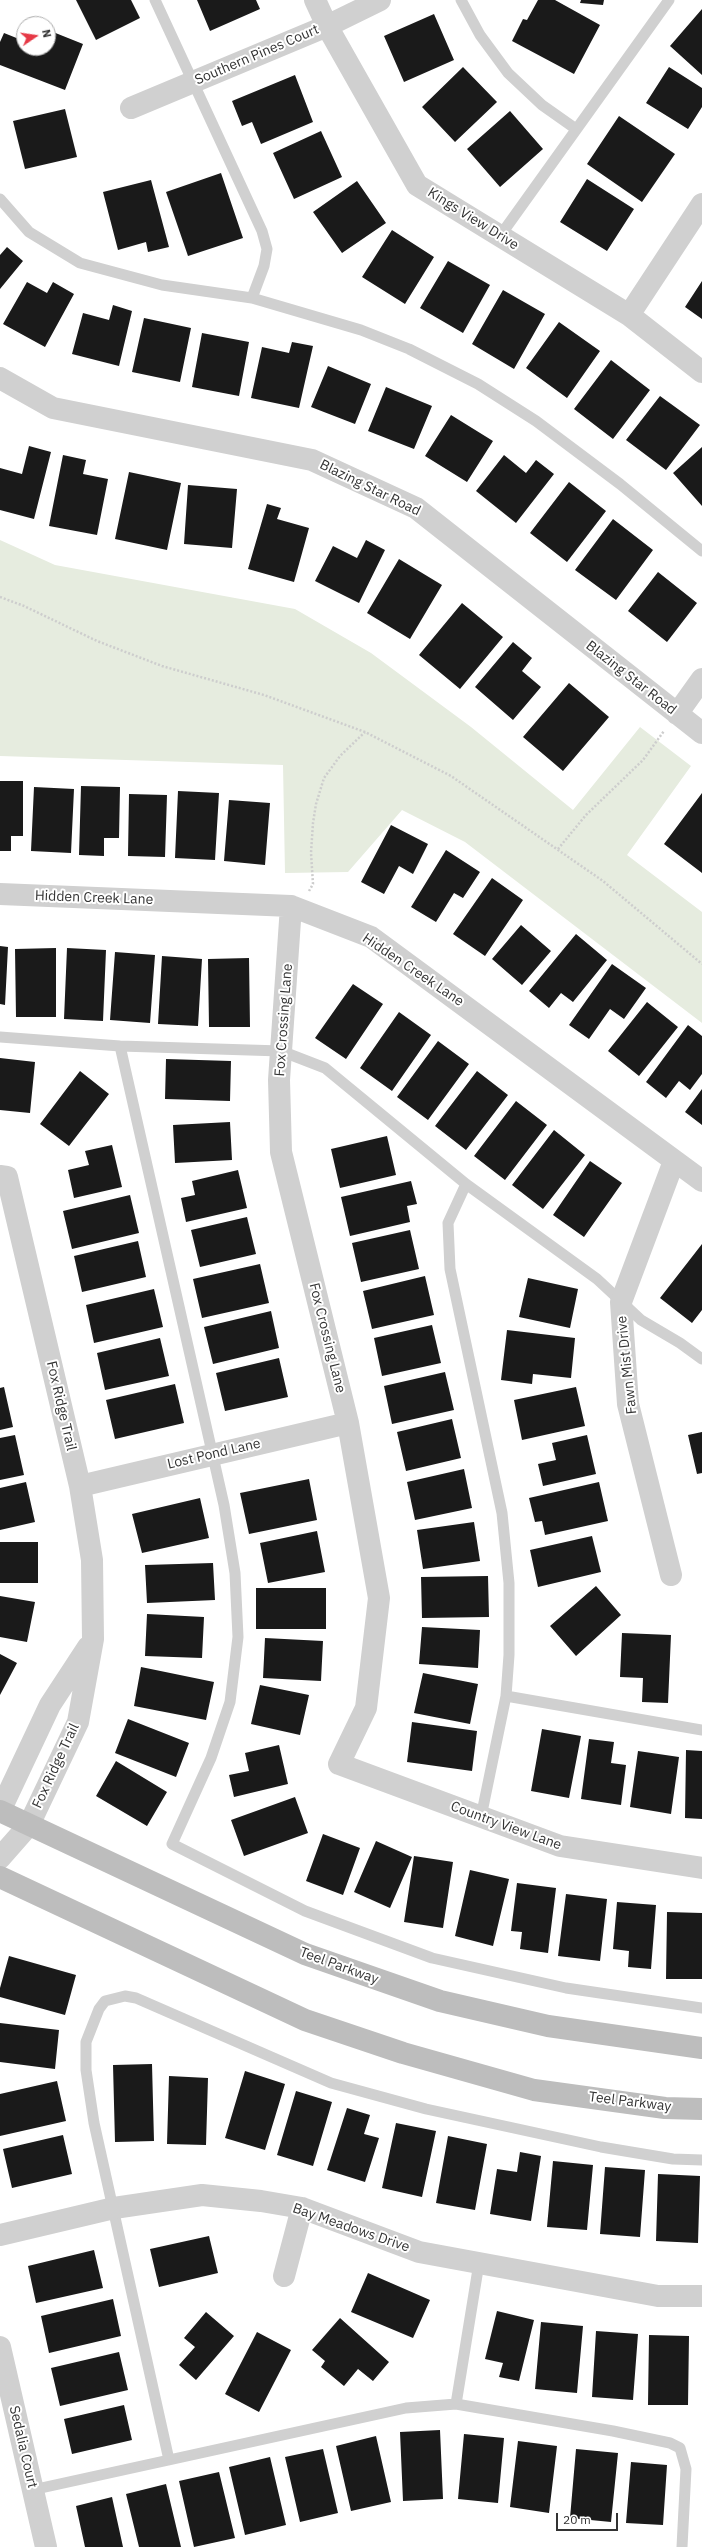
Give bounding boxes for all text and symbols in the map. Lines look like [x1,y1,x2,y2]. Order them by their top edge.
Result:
north arrow [16,16,56,56]
street label: Southern Pines Court [192,21,322,89]
text: N [39,28,54,39]
street label: Kings View Drive [424,184,522,254]
street label: Blazing Star Road [317,456,423,520]
street label: Blazing Star Road [582,637,680,719]
street label: Hidden Creek Lane [34,888,154,908]
street label: Hidden Creek Lane [359,930,467,1010]
street label: Fox Crossing Lane [272,963,296,1077]
street label: Fox Crossing Lane [305,1281,349,1395]
street label: Fawn Mist Drive [613,1315,641,1415]
street label: Fox Ridge Trail [43,1359,79,1453]
street label: Lost Pond Lane [166,1435,262,1473]
street label: Fox Ridge Trail [29,1721,83,1811]
street label: Country View Lane [448,1798,564,1854]
street label: Teel Parkway [297,1944,381,1988]
street label: Teel Parkway [588,2089,672,2115]
street label: Bay Meadows Drive [290,2200,412,2256]
street label: Sedalia Court [5,2404,41,2490]
scale bar [558,2505,620,2531]
text: 20 m [563,2512,591,2527]

